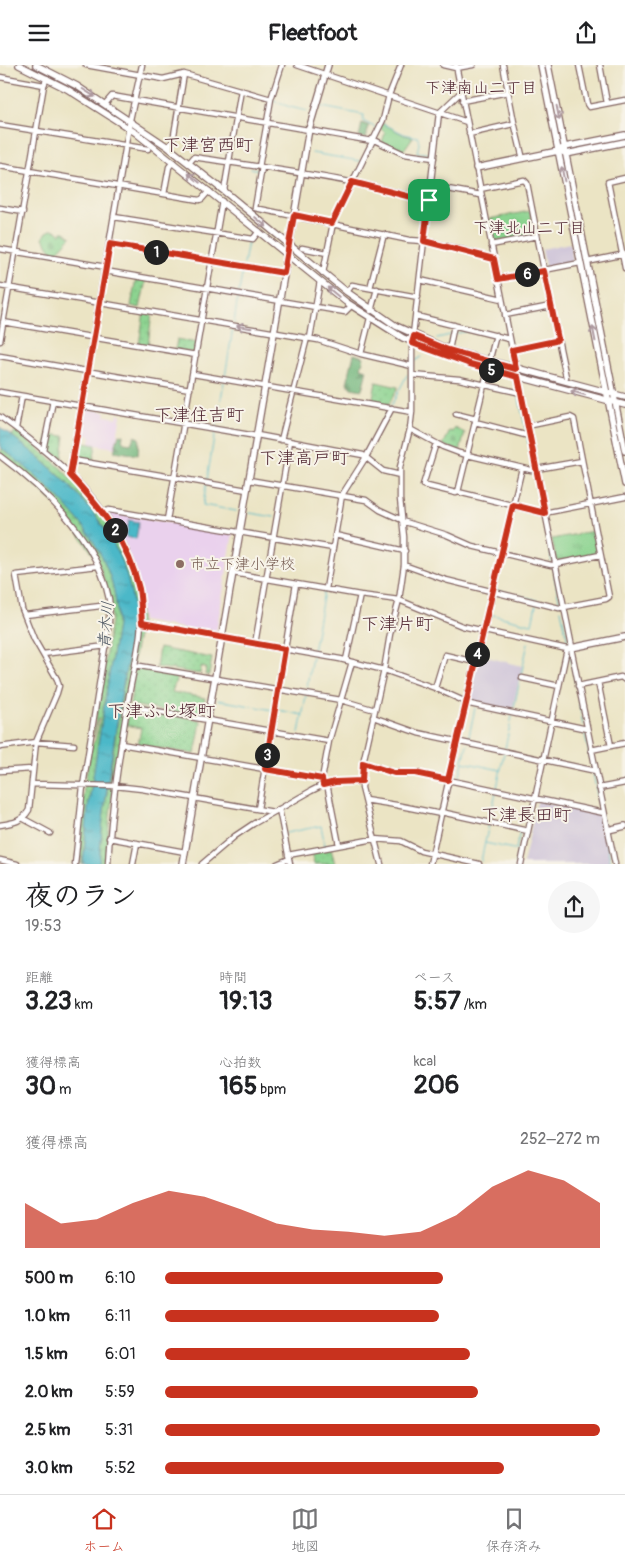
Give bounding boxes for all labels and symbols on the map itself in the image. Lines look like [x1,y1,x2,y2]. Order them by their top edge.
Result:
district label: 下津南山二丁目 [425,78,537,98]
one-way arrow [82,88,96,98]
one-way arrow [554,104,563,120]
district label: 下津宮西町 [163,134,253,157]
one-way arrow [558,167,567,183]
one-way arrow [187,173,200,184]
pin [408,179,450,221]
one-way arrow [255,216,268,228]
district label: 下津北山二丁目 [473,218,585,238]
pin: 1 [144,239,168,265]
pin: 6 [514,261,540,287]
one-way arrow [327,286,340,297]
one-way arrow [237,321,253,331]
one-way arrow [589,326,599,342]
pin: 5 [478,357,504,383]
one-way arrow [570,388,586,397]
district label: 下津住吉町 [154,404,244,427]
district label: 下津高戸町 [259,447,349,470]
pin: 2 [102,517,128,543]
place label: 市立下津小学校 [190,555,295,574]
marker: 市立下津小学校 [174,558,186,570]
water label: 青木川 [94,600,118,650]
district label: 下津片町 [361,613,433,636]
pin: 4 [464,641,490,667]
district label: 下津ふじ塚町 [107,700,215,723]
pin: 3 [254,743,280,767]
district label: 下津長田町 [481,804,571,827]

